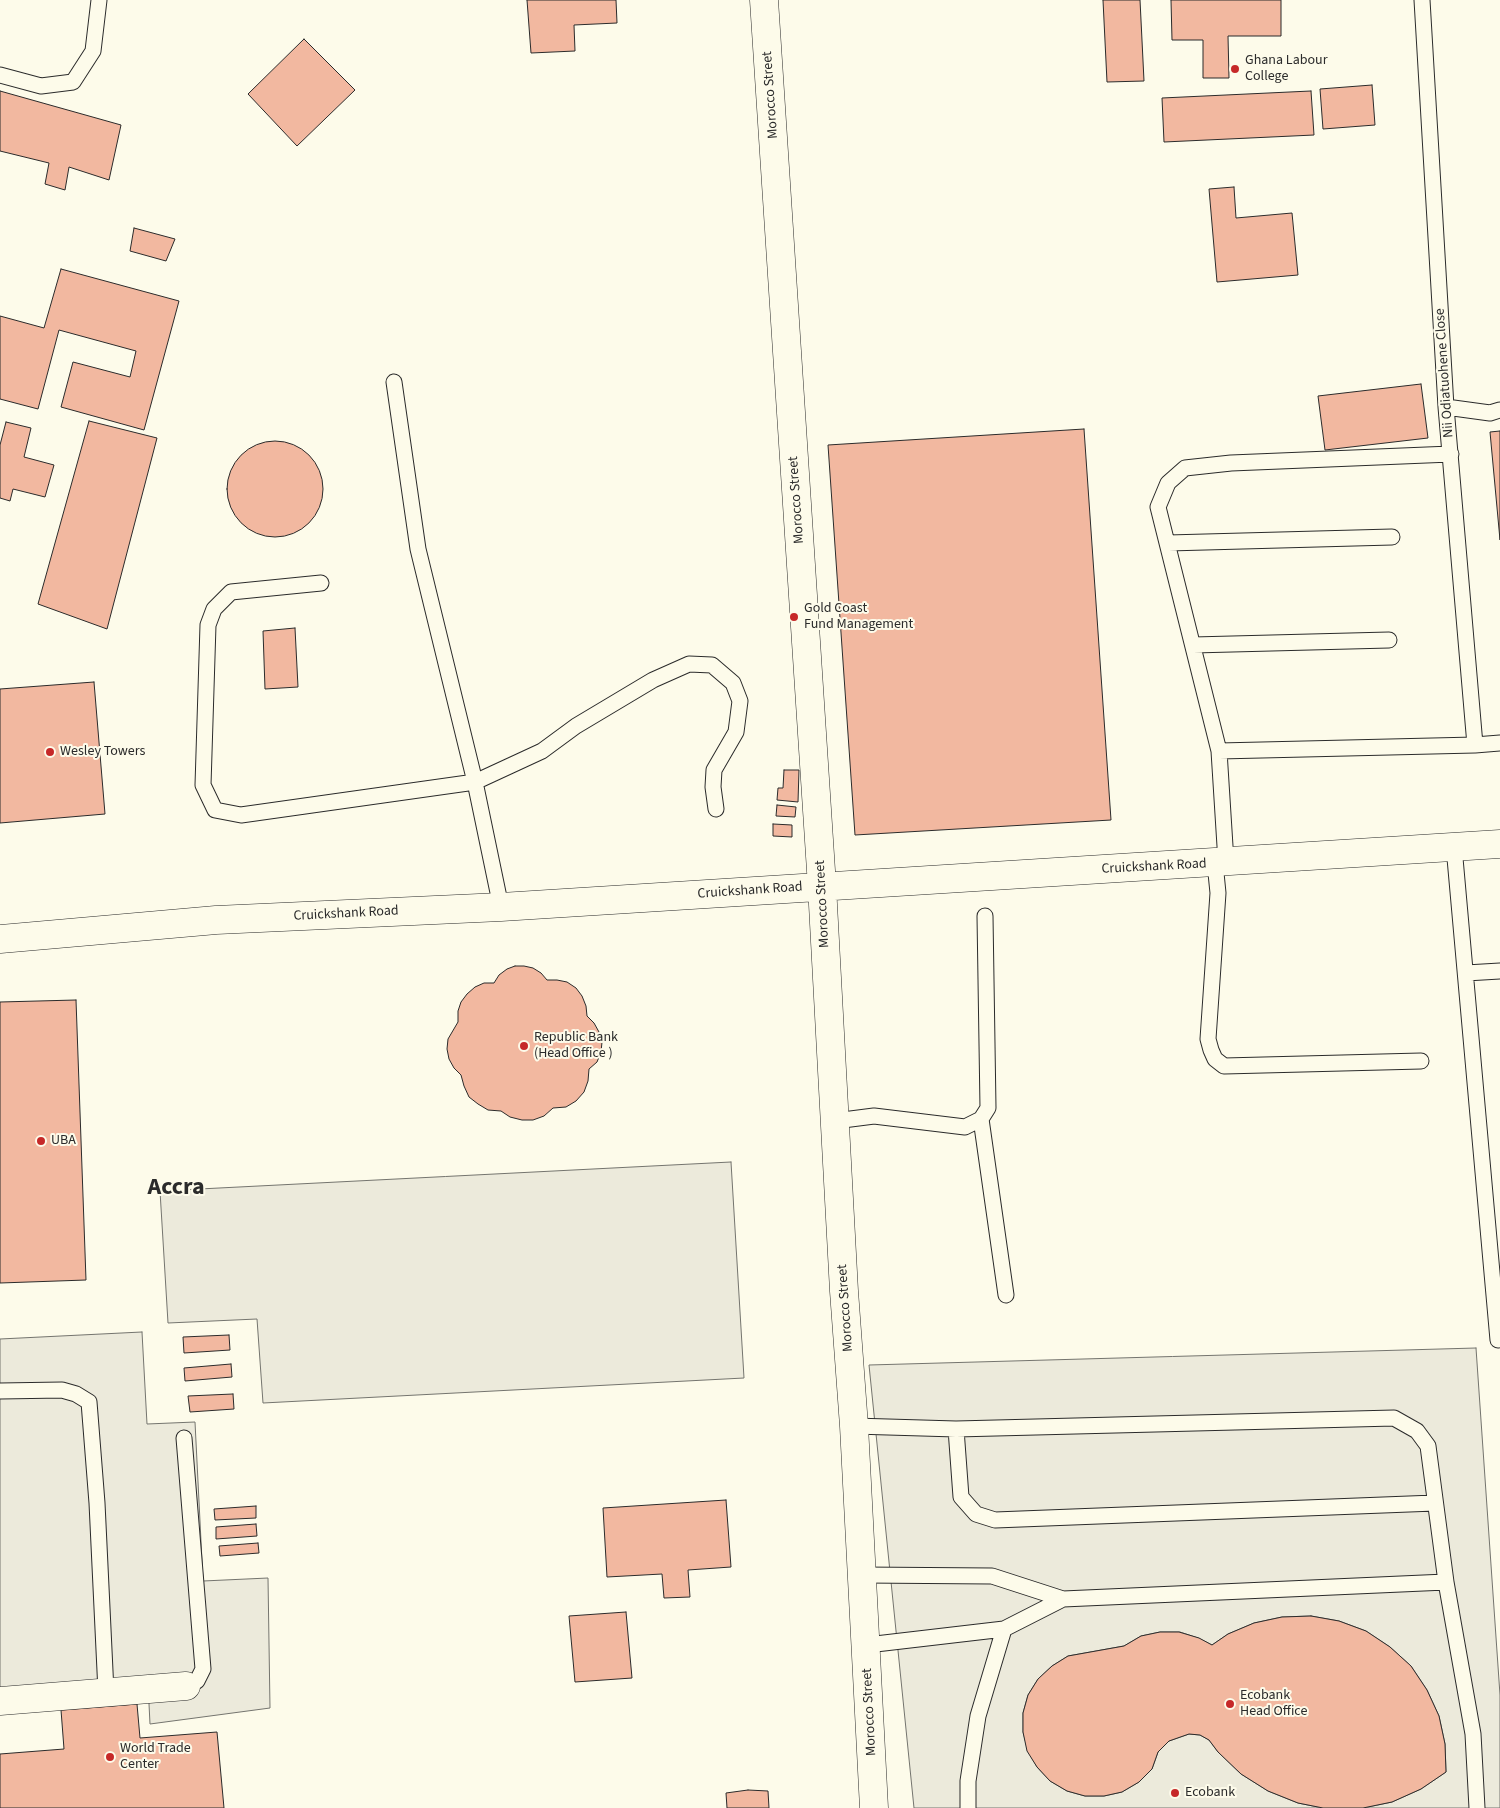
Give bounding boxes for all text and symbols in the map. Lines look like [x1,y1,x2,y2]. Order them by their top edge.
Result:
street label: Morocco Street [760,51,782,139]
place label: Ghana Labour College [1245,53,1327,85]
marker: Ghana Labour College [1229,63,1241,75]
street label: Nii Odiatuohene Close [1432,308,1458,438]
street label: Morocco Street [786,456,808,544]
place label: Gold Coast Fund Management [804,601,913,634]
marker: Gold Coast Fund Management [788,611,800,623]
place label: Wesley Towers [60,744,145,760]
marker: Wesley Towers [44,746,56,758]
street label: Cruickshank Road [1101,856,1207,878]
street label: Morocco Street [812,860,834,948]
street label: Cruickshank Road [697,879,803,903]
street label: Cruickshank Road [293,903,399,925]
place label: Republic Bank (Head Office ) [534,1030,618,1062]
marker: Republic Bank (Head Office ) [518,1040,530,1052]
place label: UBA [51,1133,76,1149]
marker: UBA [35,1135,47,1147]
district label: Accra [147,1175,205,1203]
street label: Morocco Street [835,1264,857,1352]
street label: Morocco Street [859,1668,881,1756]
place label: Ecobank Head Office [1240,1688,1307,1720]
marker: Ecobank Head Office [1224,1698,1236,1710]
place label: World Trade Center [120,1741,191,1774]
marker: World Trade Center [104,1751,116,1763]
place label: Ecobank [1185,1785,1235,1801]
marker: Ecobank [1169,1787,1181,1799]

